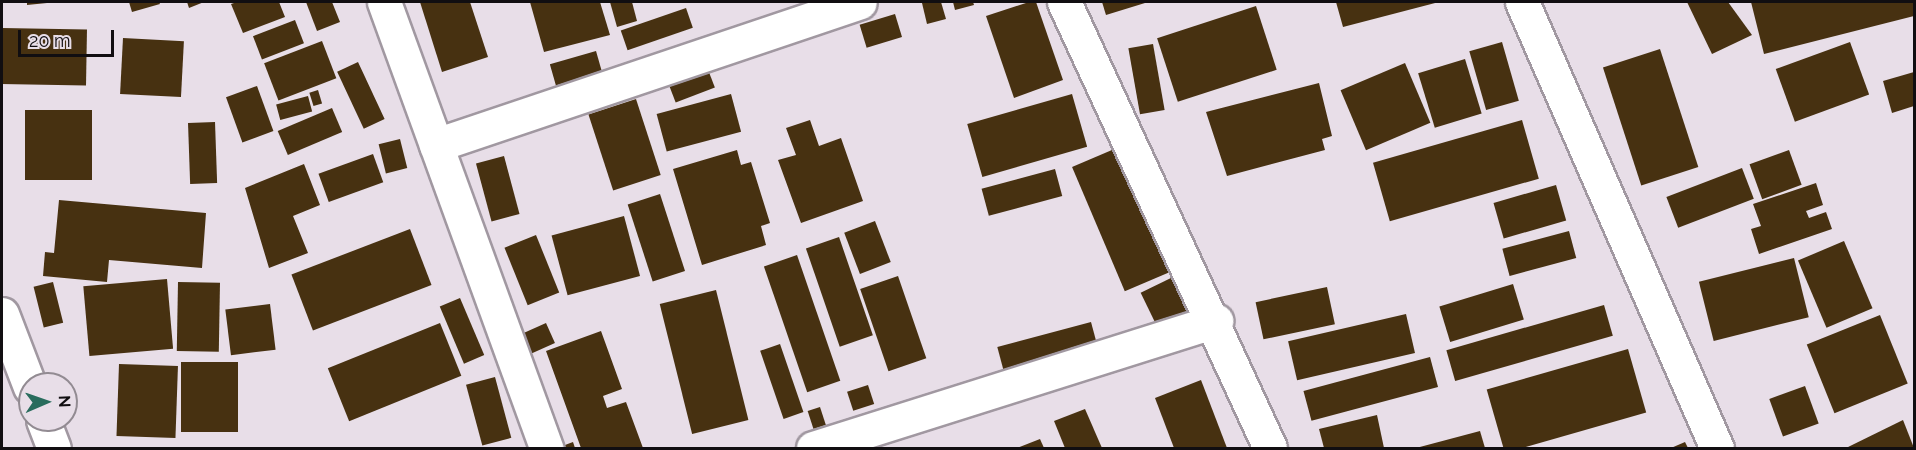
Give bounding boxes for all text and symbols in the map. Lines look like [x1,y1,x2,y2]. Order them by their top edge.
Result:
scale bar [21,18,117,56]
text: 20 m [29,30,71,51]
north arrow [18,372,78,432]
text: N [55,395,74,408]

